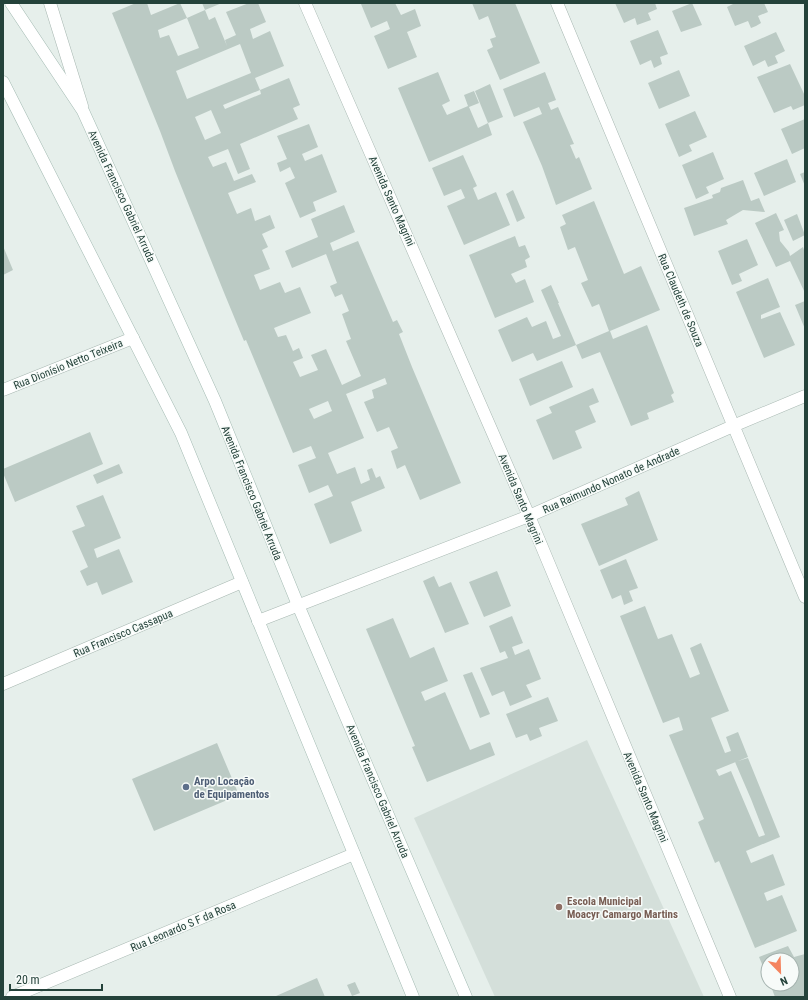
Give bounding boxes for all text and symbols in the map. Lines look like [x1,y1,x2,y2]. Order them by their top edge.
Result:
street label: Avenida Francisco Gabriel Arruda [85,128,158,264]
street label: Avenida Santo Magrini [366,154,417,248]
street label: Rua Claudeth de Souza [655,252,706,349]
street label: Rua Dionísio Netto Teixeira [12,337,125,392]
street label: Avenida Francisco Gabriel Arruda [219,424,285,562]
street label: Rua Raimundo Nonato de Andrade [541,444,682,517]
street label: Avenida Santo Magrini [496,452,546,546]
street label: Rua Francisco Cassapua [72,607,175,660]
street label: Avenida Francisco Gabriel Arruda [343,722,412,860]
street label: Avenida Santo Magrini [621,750,671,844]
place label: Arpo Locação de Equipamentos [194,775,269,801]
marker: Arpo Locação de Equipamentos [181,782,191,792]
place label: Escola Municipal Moacyr Camargo Martins [567,895,678,921]
street label: Rua Leonardo S F da Rosa [129,898,238,955]
marker: Escola Municipal Moacyr Camargo Martins [554,902,564,912]
north arrow [760,952,800,992]
scale bar [10,966,102,992]
text: 20 m [16,973,40,987]
text: N [778,973,789,988]

